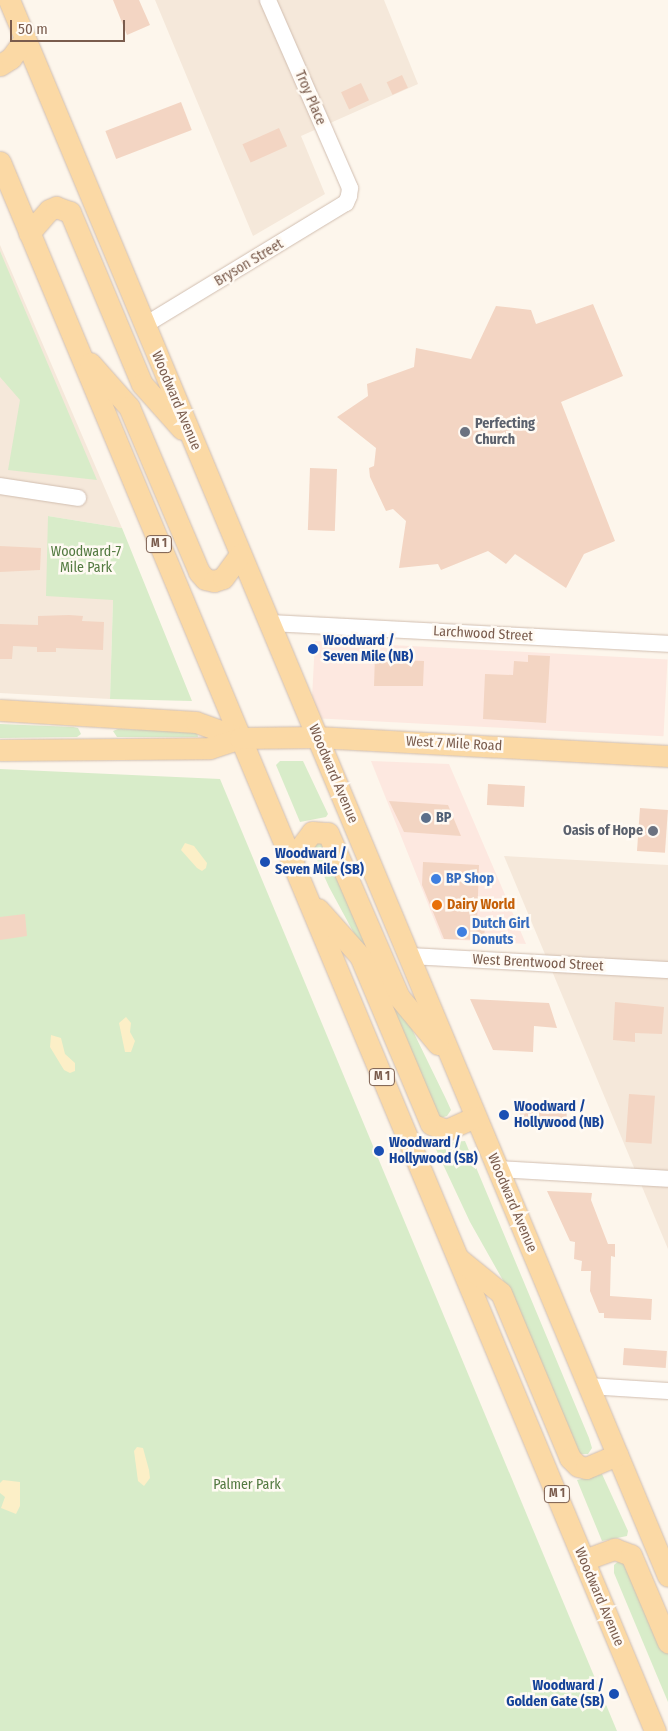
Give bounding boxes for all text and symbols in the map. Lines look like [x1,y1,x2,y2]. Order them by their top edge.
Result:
scale bar [12,10,128,42]
text: 50 m [18,20,48,38]
street label: Troy Place [291,68,329,128]
street label: Bryson Street [212,236,286,290]
street label: Woodward Avenue [148,349,204,453]
place label: Perfecting Church [475,416,535,448]
marker: Perfecting Church [459,426,471,438]
road number: M 1 [145,534,173,554]
park label: Woodward-7 Mile Park [51,544,121,576]
street label: Larchwood Street [433,623,533,645]
place label: Woodward / Seven Mile (NB) [323,633,413,666]
marker: Woodward / Seven Mile (NB) [307,643,319,655]
street label: Woodward Avenue [305,722,361,826]
street label: West 7 Mile Road [405,733,503,755]
place label: BP [436,810,451,826]
marker: BP [420,812,432,824]
place label: Oasis of Hope [563,823,643,839]
marker: Oasis of Hope [647,825,659,837]
place label: Woodward / Seven Mile (SB) [275,846,364,879]
marker: Woodward / Seven Mile (SB) [259,856,271,868]
place label: BP Shop [446,871,494,887]
marker: BP Shop [430,873,442,885]
place label: Dairy World [447,897,515,913]
marker: Dairy World [431,899,443,911]
place label: Dutch Girl Donuts [472,916,529,949]
marker: Dutch Girl Donuts [456,926,468,938]
street label: West Brentwood Street [472,951,604,975]
road number: M 1 [368,1068,396,1086]
place label: Woodward / Hollywood (NB) [514,1099,604,1132]
marker: Woodward / Hollywood (NB) [498,1109,510,1121]
place label: Woodward / Hollywood (SB) [389,1135,478,1168]
marker: Woodward / Hollywood (SB) [373,1145,385,1157]
street label: Woodward Avenue [484,1151,540,1255]
park label: Palmer Park [213,1477,281,1493]
road number: M 1 [543,1485,571,1504]
street label: Woodward Avenue [571,1545,627,1649]
place label: Woodward / Golden Gate (SB) [506,1678,604,1710]
marker: Woodward / Golden Gate (SB) [608,1688,620,1700]

